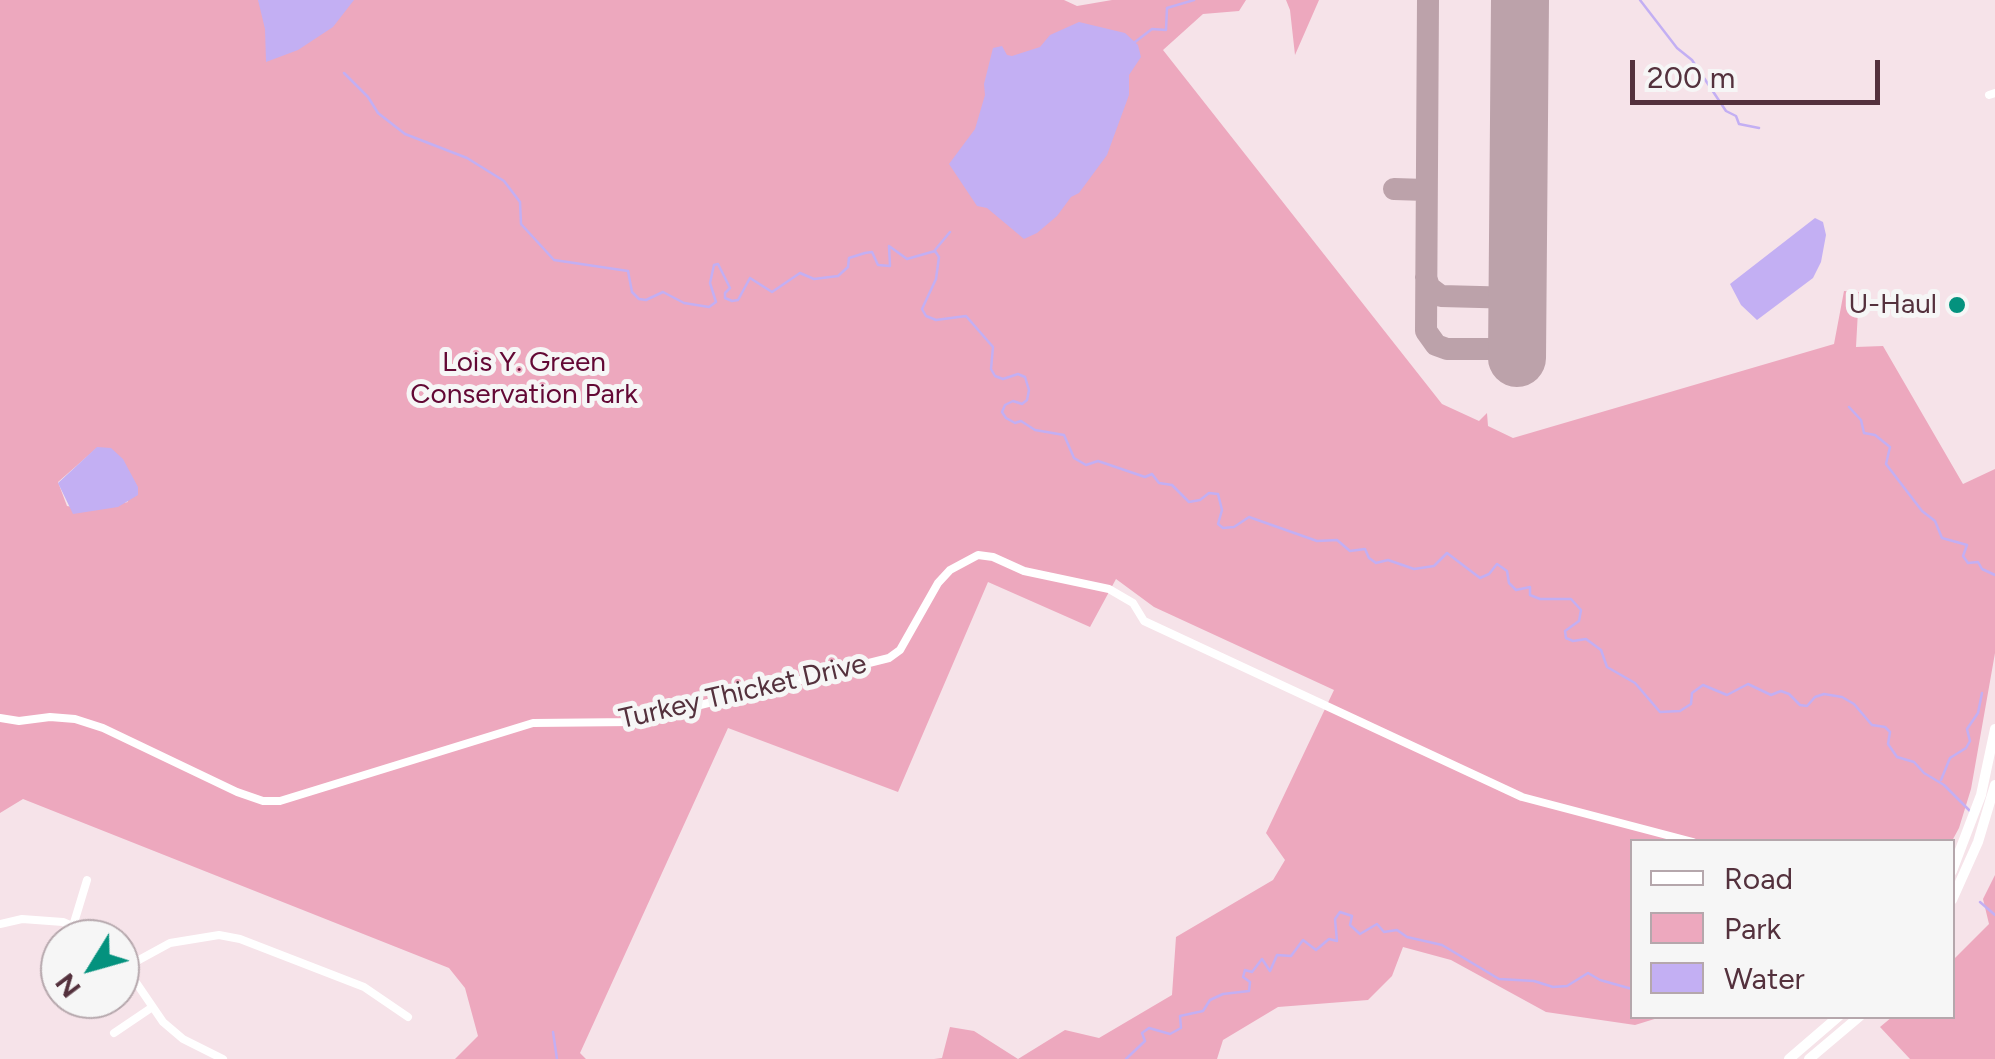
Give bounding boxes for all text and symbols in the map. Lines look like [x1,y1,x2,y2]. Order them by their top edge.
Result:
scale bar [1635,40,1885,102]
text: 200 m [1647,59,1735,96]
place label: U-Haul [1848,288,1937,322]
marker: U-Haul [1946,294,1968,316]
park label: Lois Y. Green Conservation Park [410,346,638,412]
street label: Turkey Thicket Drive [616,647,870,737]
legend [1630,839,1955,1019]
text: Road [1724,860,1793,897]
text: Park [1724,910,1781,947]
north arrow [40,919,140,1019]
text: Water [1724,960,1805,997]
text: N [48,967,88,1005]

